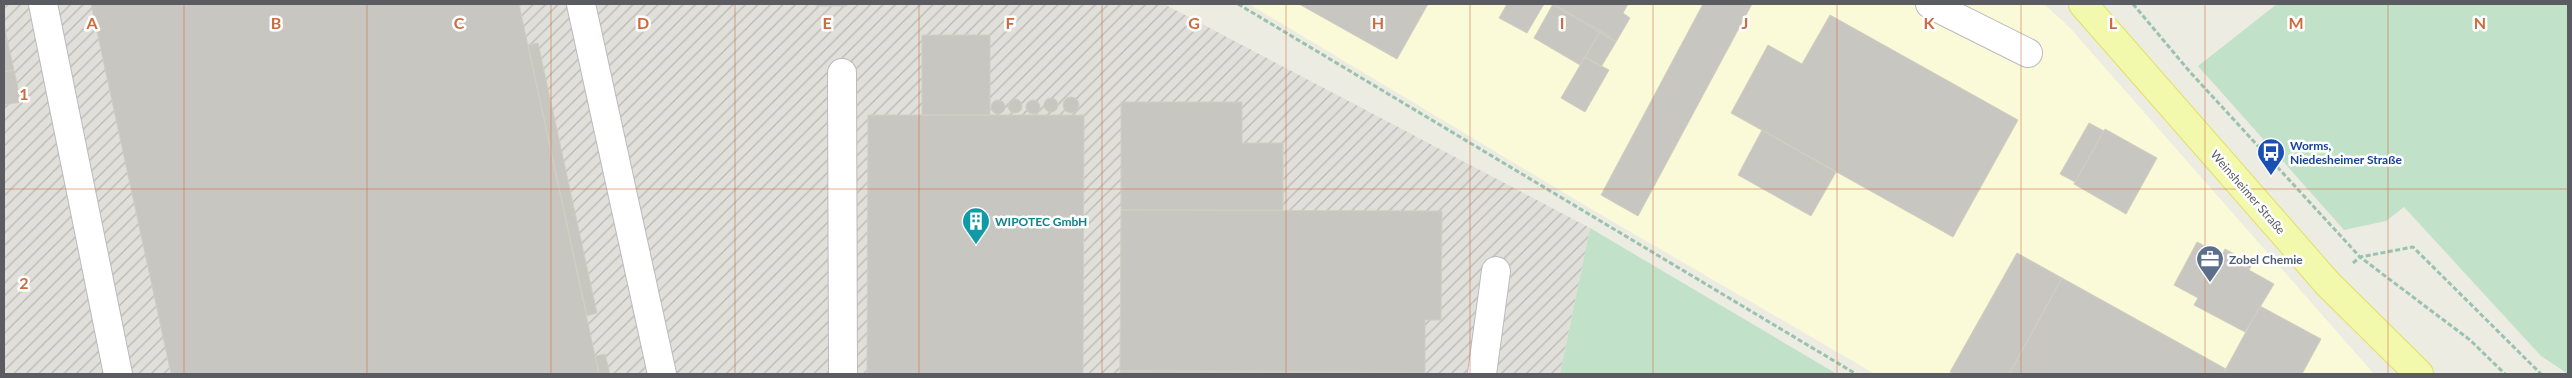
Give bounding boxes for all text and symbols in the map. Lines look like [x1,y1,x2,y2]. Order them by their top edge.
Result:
text: A [85,13,98,32]
text: B [271,13,281,32]
text: C [454,13,465,32]
text: D [637,13,649,32]
text: E [822,13,832,32]
text: F [1005,13,1015,32]
text: G [1188,13,1200,32]
text: H [1372,13,1384,32]
text: I [1560,13,1564,32]
text: J [1742,13,1748,32]
text: K [1924,13,1936,32]
text: L [2109,13,2118,32]
text: M [2288,13,2304,32]
text: N [2474,13,2486,32]
text: 1 [19,84,29,103]
bus stop icon: Worms, Niedesheimer Straße [2256,137,2286,176]
place label: Worms, Niedesheimer Straße [2290,138,2402,167]
street label: Weinsheimer Straße [2207,147,2289,237]
building icon: WIPOTEC GmbH [961,206,991,245]
place label: WIPOTEC GmbH [995,214,1087,229]
office icon: Zobel Chemie [2195,244,2225,283]
place label: Zobel Chemie [2229,252,2303,267]
text: 2 [19,273,29,292]

